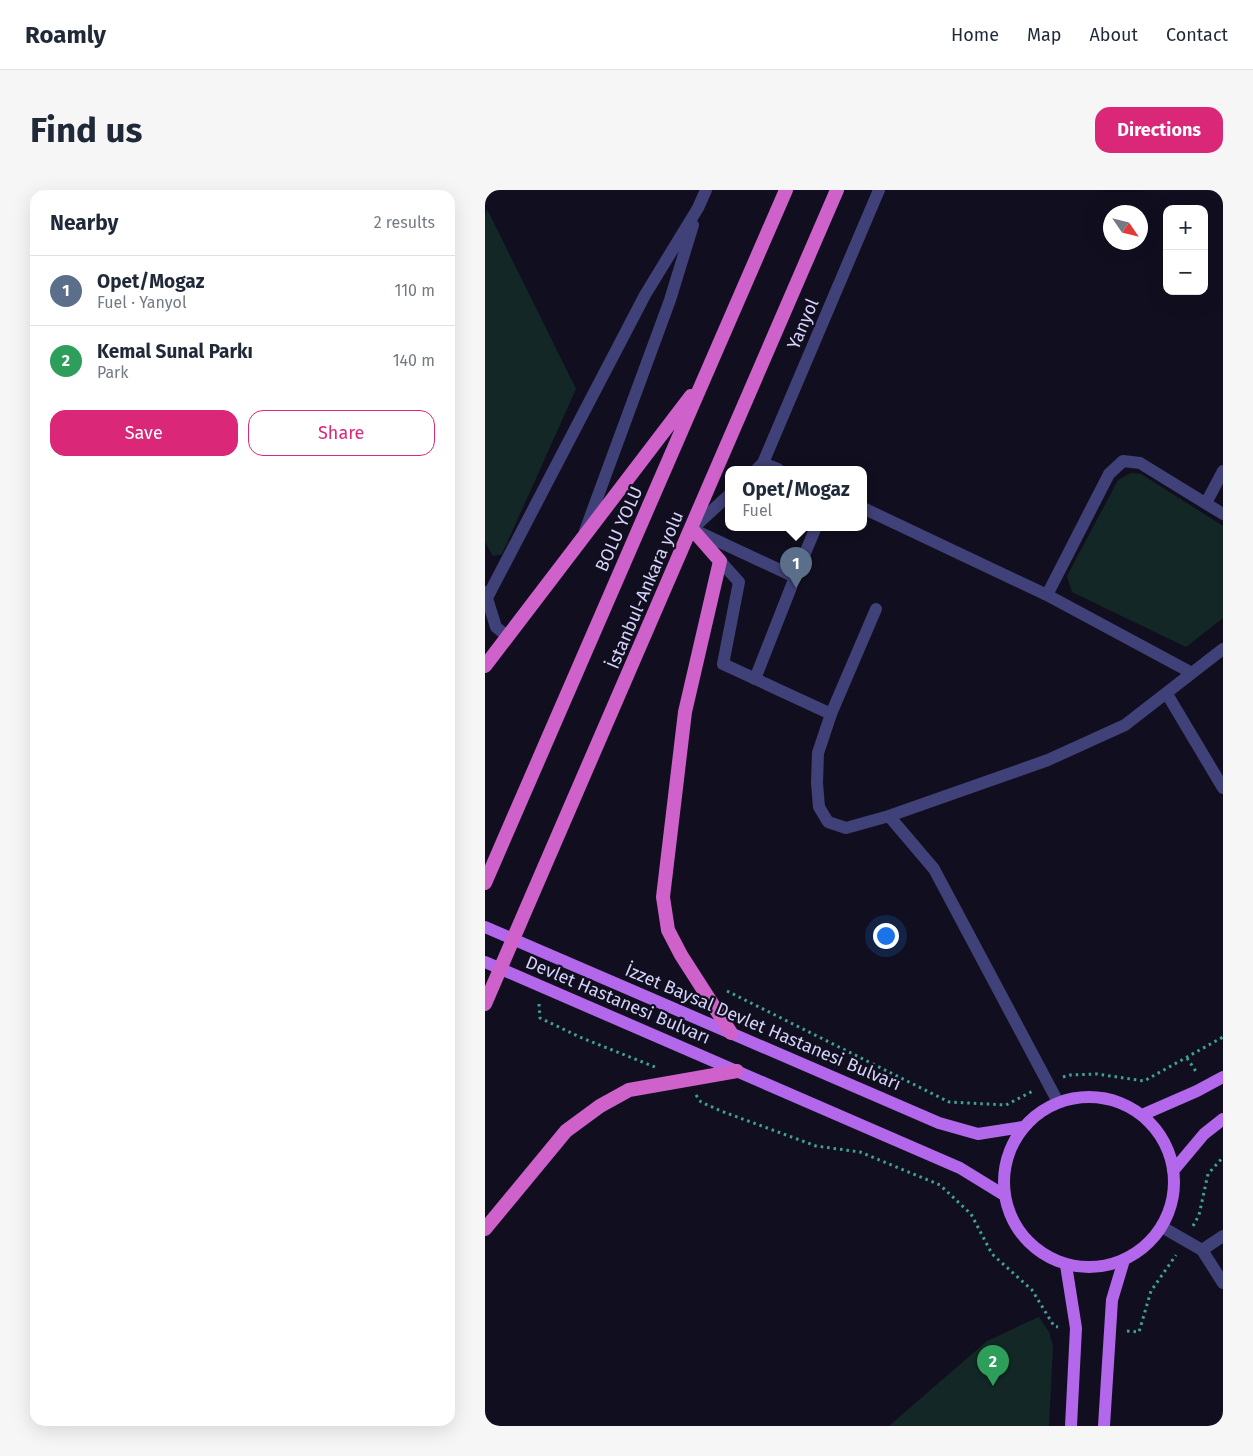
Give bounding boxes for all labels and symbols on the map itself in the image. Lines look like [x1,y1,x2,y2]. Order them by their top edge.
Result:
north arrow [1103,205,1148,250]
street label: Yanyol [782,295,824,353]
street label: BOLU YOLU [590,483,648,575]
street label: İstanbul-Ankara yolu [602,508,688,672]
pin: 1 [780,547,812,588]
your location [873,923,899,949]
street label: Devlet Hastanesi Bulvarı [522,951,714,1049]
street label: İzzet Baysal Devlet Hastanesi Bulvarı [622,959,904,1095]
pin: 2 [977,1345,1009,1386]

